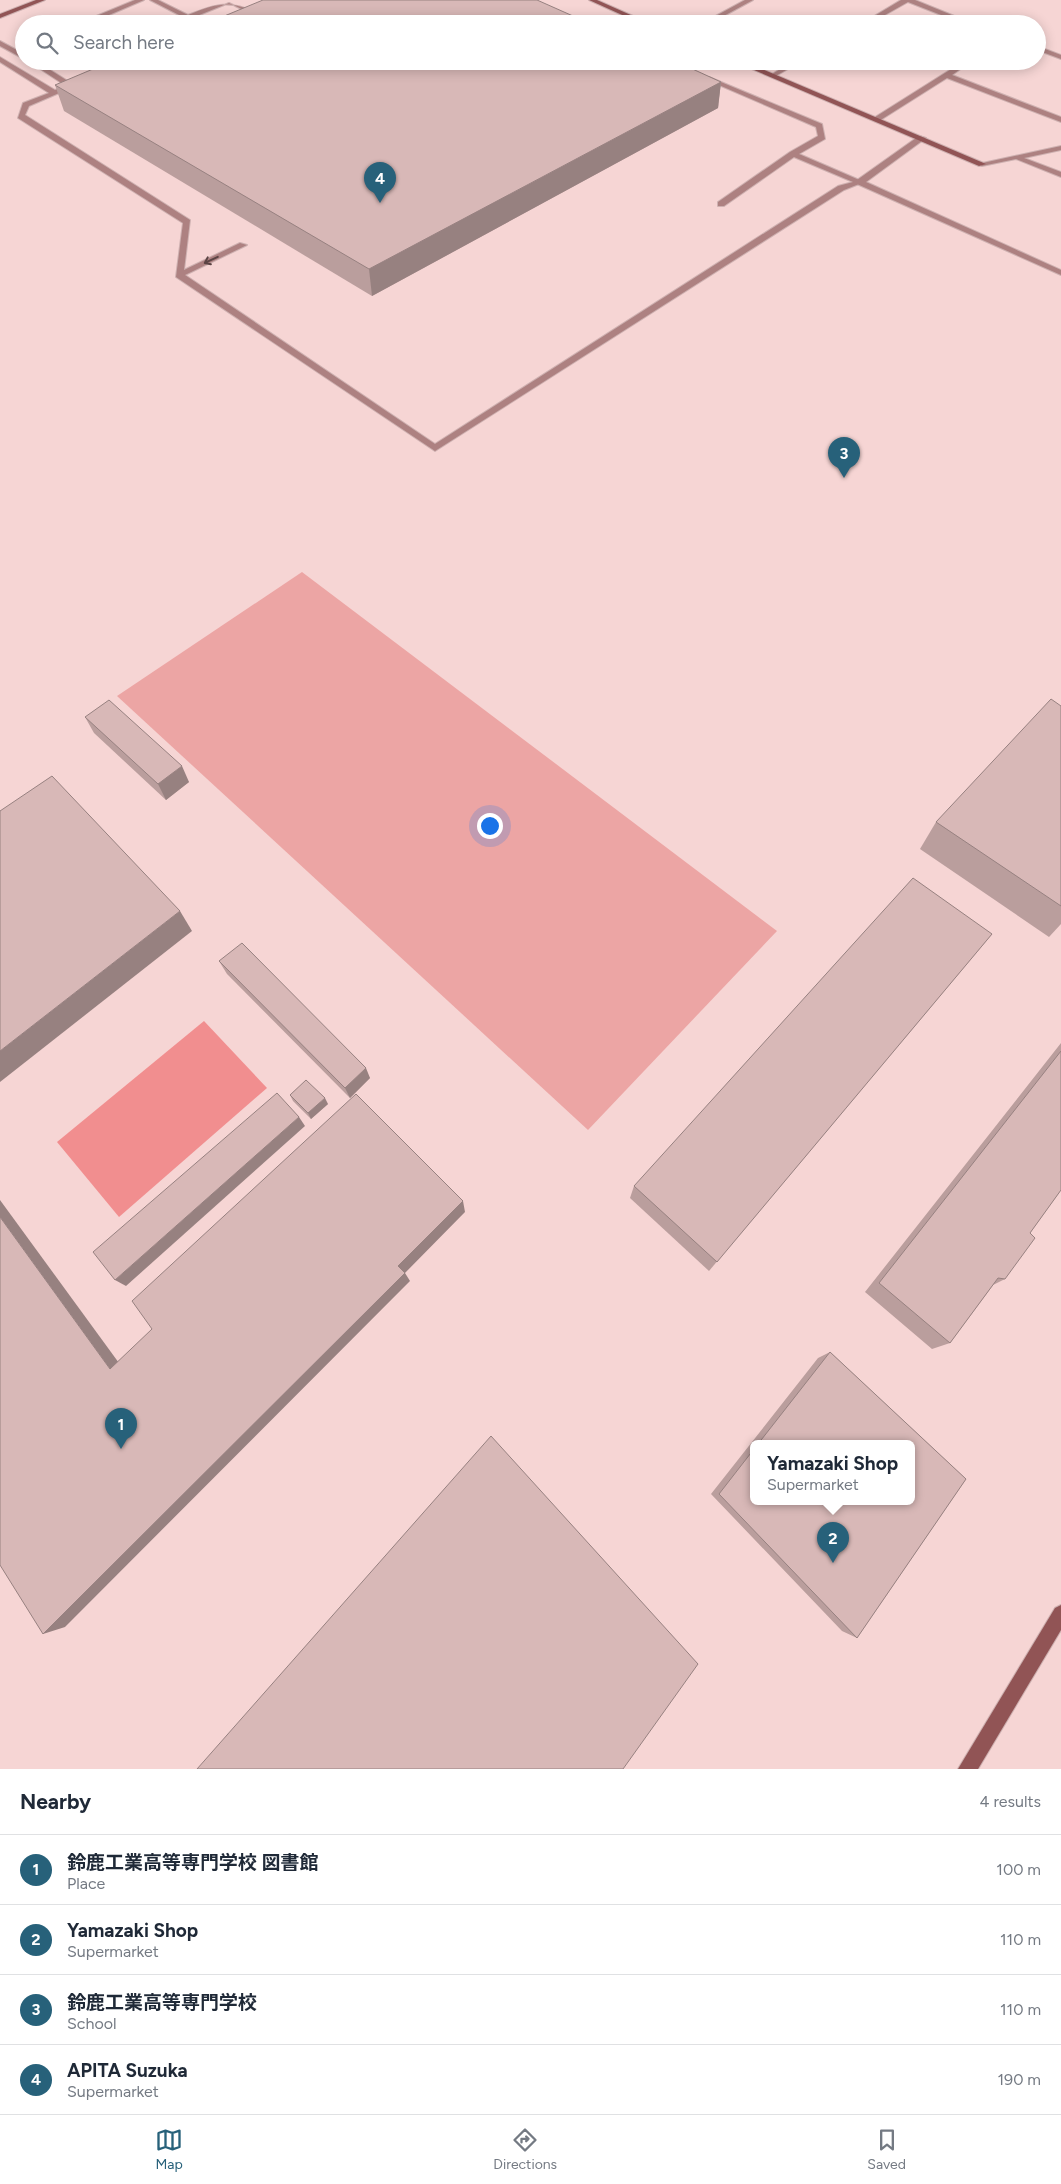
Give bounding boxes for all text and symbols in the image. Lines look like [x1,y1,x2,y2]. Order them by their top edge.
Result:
search box [15,15,1046,70]
icon: search [33,29,61,57]
text: Search here [73,31,175,54]
pin: 4 [364,162,396,203]
one-way arrow [204,256,219,265]
pin: 3 [828,437,860,478]
your location [477,813,503,839]
pin: 1 [105,1408,137,1449]
popup [750,1440,915,1505]
text: Yamazaki Shop [767,1452,898,1475]
text: Supermarket [767,1475,859,1494]
pin: 2 [817,1522,849,1563]
text: Nearby [20,1789,91,1814]
text: 4 results [980,1792,1041,1811]
text: 鈴鹿工業高等専門学校 図書館 [67,1851,319,1874]
text: 1 [33,1860,39,1879]
text: 100 m [996,1860,1041,1879]
text: Place [67,1874,105,1893]
text: Yamazaki Shop [67,1919,198,1942]
text: 2 [31,1930,41,1949]
text: 110 m [1000,1930,1041,1949]
text: Supermarket [67,1942,159,1961]
text: 鈴鹿工業高等専門学校 [67,1991,257,2014]
text: 3 [32,2000,40,2019]
text: 110 m [1000,2000,1041,2019]
text: School [67,2014,117,2033]
text: APITA Suzuka [67,2059,188,2082]
text: 4 [31,2070,41,2089]
text: 190 m [998,2070,1041,2089]
text: Supermarket [67,2082,159,2101]
tab: Map [155,2126,183,2173]
tab: Directions [493,2126,557,2173]
tab: Saved [867,2126,906,2173]

